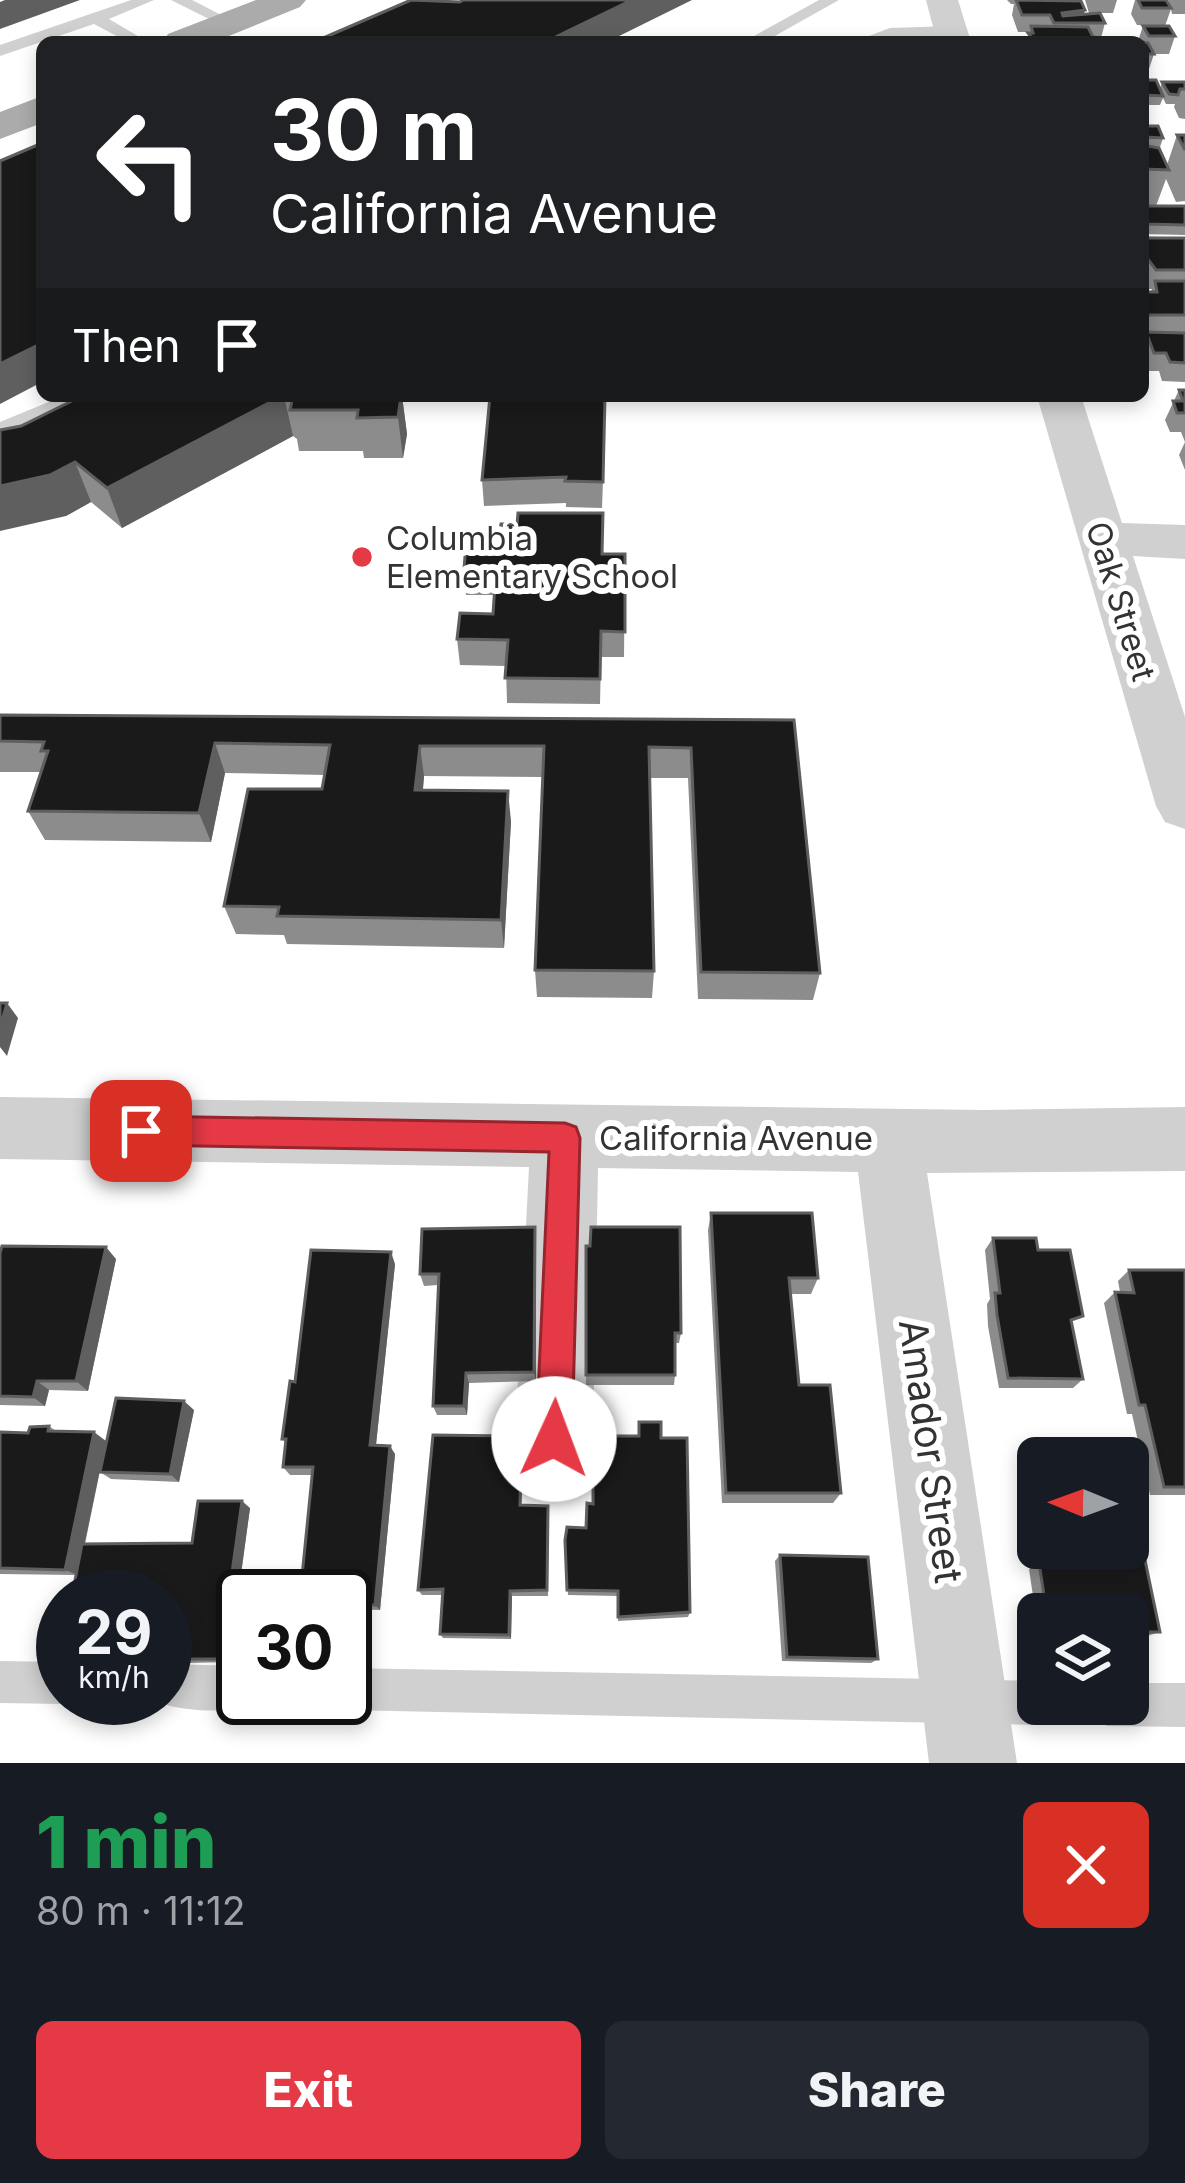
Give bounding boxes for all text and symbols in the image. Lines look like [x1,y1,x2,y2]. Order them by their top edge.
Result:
text: 30 m [270,79,477,180]
icon: left [72,84,228,240]
text: California Avenue [270,181,718,246]
icon: arrive [204,312,270,378]
text: Then [72,318,180,373]
street label: Oak Street [1078,517,1164,686]
place label: Columbia Elementary School [386,518,678,596]
marker: Columbia Elementary School [349,544,375,570]
pin [90,1080,192,1182]
icon: arrive [108,1098,174,1164]
street label: California Avenue [599,1118,873,1158]
street label: Amador Street [890,1316,973,1586]
position arrow [491,1376,617,1502]
north arrow [1017,1437,1149,1569]
map controls [1017,1437,1149,1725]
speed limit sign: 30 [216,1569,372,1725]
button: layers [1017,1593,1149,1725]
text: 29 [76,1596,152,1668]
text: km/h [78,1659,150,1695]
text: 1 min [36,1798,216,1885]
button: close [1023,1802,1149,1928]
text: 80 m · 11:12 [36,1887,246,1934]
button: Exit [36,2021,581,2159]
button: Share [605,2021,1149,2159]

